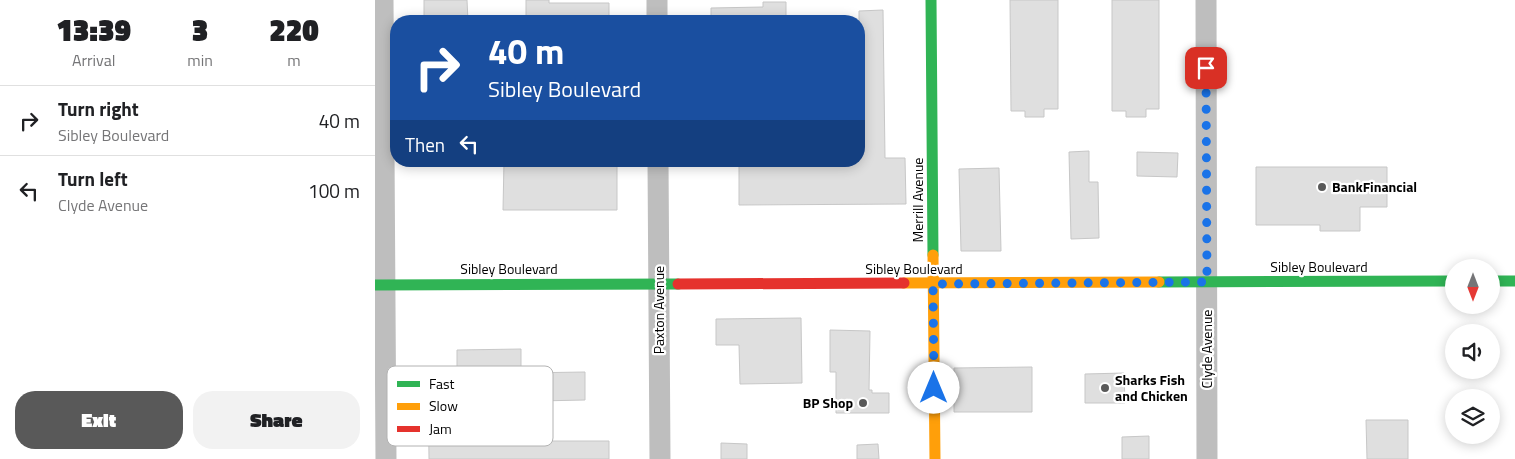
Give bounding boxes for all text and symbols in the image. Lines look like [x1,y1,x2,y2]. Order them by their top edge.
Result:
text: 13:39 [56,7,131,53]
text: 3 [192,7,208,53]
text: 220 [269,7,319,53]
text: 40 m [488,24,564,78]
icon: right [405,35,470,100]
pin [1185,47,1227,89]
text: Arrival [72,48,115,72]
text: min [187,48,213,72]
text: m [287,48,301,72]
icon: arrive [1192,54,1220,82]
text: Sibley Boulevard [488,72,641,106]
text: Turn right [58,94,139,123]
text: 40 m [319,106,360,135]
icon: right [15,107,43,135]
text: Sibley Boulevard [58,123,169,147]
text: Then [405,130,445,159]
icon: left [455,130,483,158]
street label: Merrill Avenue [907,158,928,242]
text: Turn left [58,164,128,193]
text: 100 m [308,176,360,205]
place label: BankFinancial [1332,176,1417,197]
icon: left [15,177,43,205]
marker: BankFinancial [1316,181,1328,193]
text: Clyde Avenue [58,193,148,217]
street label: Sibley Boulevard [1270,256,1368,277]
street label: Sibley Boulevard [460,258,558,279]
street label: Sibley Boulevard [865,258,963,279]
north arrow [1445,259,1500,314]
map controls [1445,259,1500,444]
street label: Paxton Avenue [648,266,669,354]
street label: Clyde Avenue [1196,310,1217,388]
button: sound [1445,324,1500,379]
position arrow [907,361,959,413]
legend [387,366,553,446]
place label: Sharks Fish and Chicken [1115,369,1188,406]
text: Fast [429,373,454,394]
marker: Sharks Fish and Chicken [1099,382,1111,394]
button: layers [1445,389,1500,444]
button: Exit [15,391,183,449]
button: Share [193,391,360,449]
place label: BP Shop [803,392,853,413]
text: Slow [429,395,458,416]
marker: BP Shop [857,397,869,409]
text: Jam [429,418,452,439]

